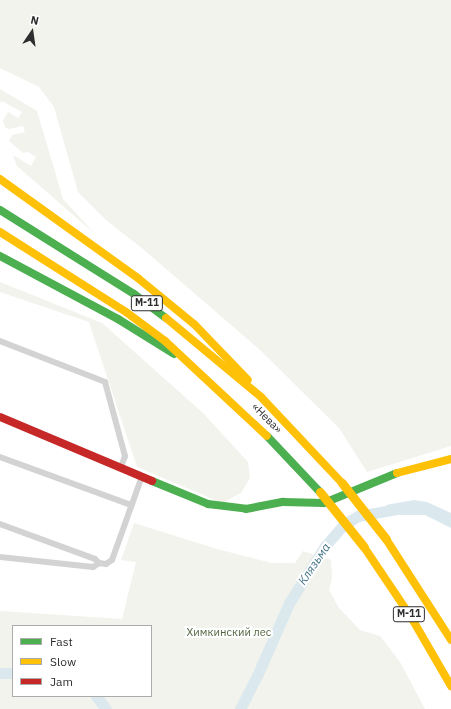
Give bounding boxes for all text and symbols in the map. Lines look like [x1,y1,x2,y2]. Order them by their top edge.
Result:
north arrow [12,12,52,52]
text: N [29,13,40,28]
road number: М-11 [130,295,164,311]
street label: «Нева» [249,400,285,436]
water label: Клязьма [295,540,333,588]
road number: М-11 [392,606,426,622]
legend [12,625,152,697]
park label: Химкинский лес [187,625,271,639]
text: Fast [50,634,73,649]
text: Slow [50,654,76,669]
text: Jam [50,674,73,689]

